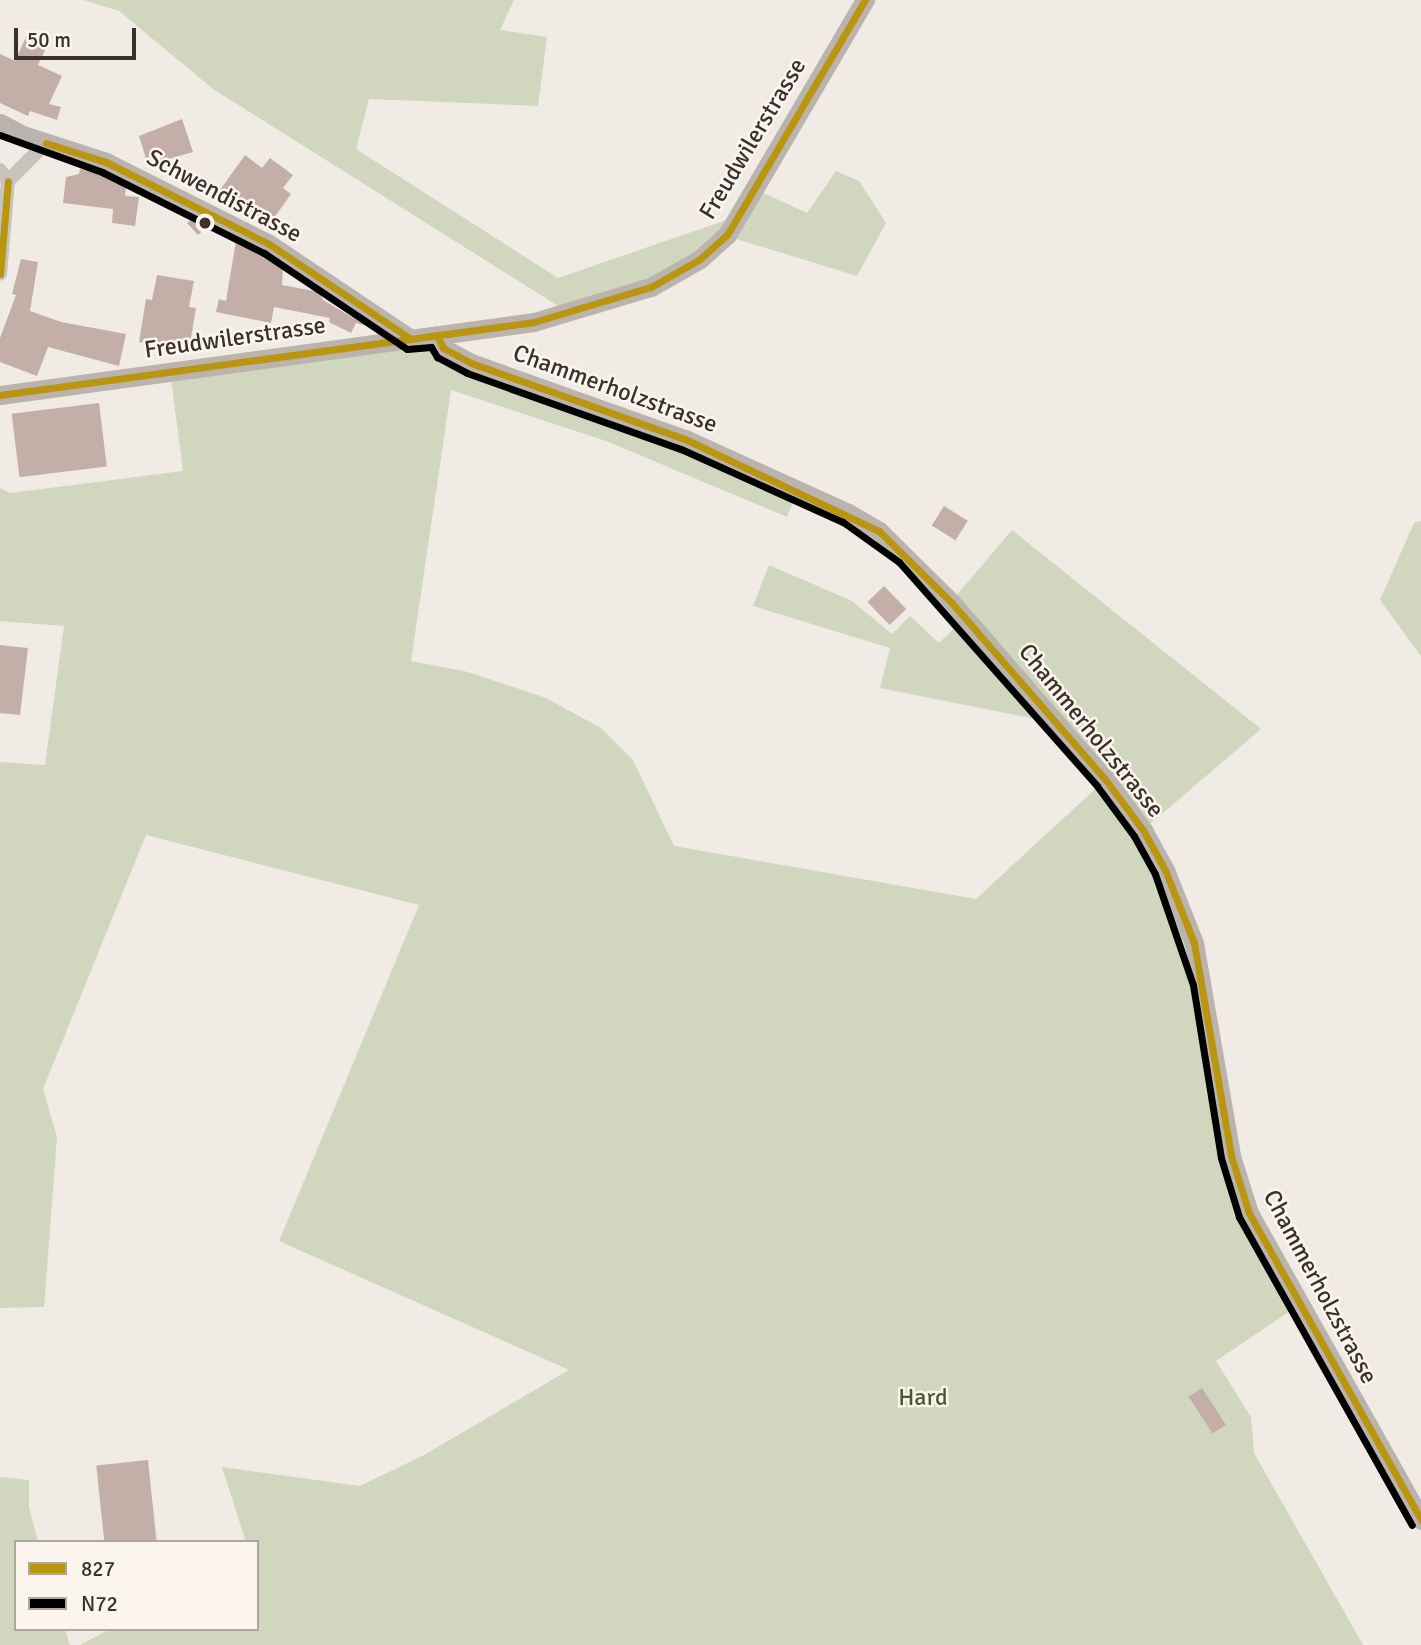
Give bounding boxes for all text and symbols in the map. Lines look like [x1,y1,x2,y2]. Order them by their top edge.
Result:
scale bar [18,14,140,58]
text: 50 m [27,27,71,53]
street label: Freudwilerstrasse [694,53,812,225]
street label: Schwendistrasse [142,143,306,249]
unlabelled marker [198,216,212,230]
street label: Freudwilerstrasse [143,311,327,365]
street label: Chammerholzstrasse [509,339,721,439]
street label: Chammerholzstrasse [1012,638,1170,824]
street label: Chammerholzstrasse [1257,1185,1383,1389]
park label: Hard [898,1384,948,1412]
legend [14,1540,259,1631]
text: 827 [81,1556,115,1582]
text: N72 [81,1591,118,1617]

